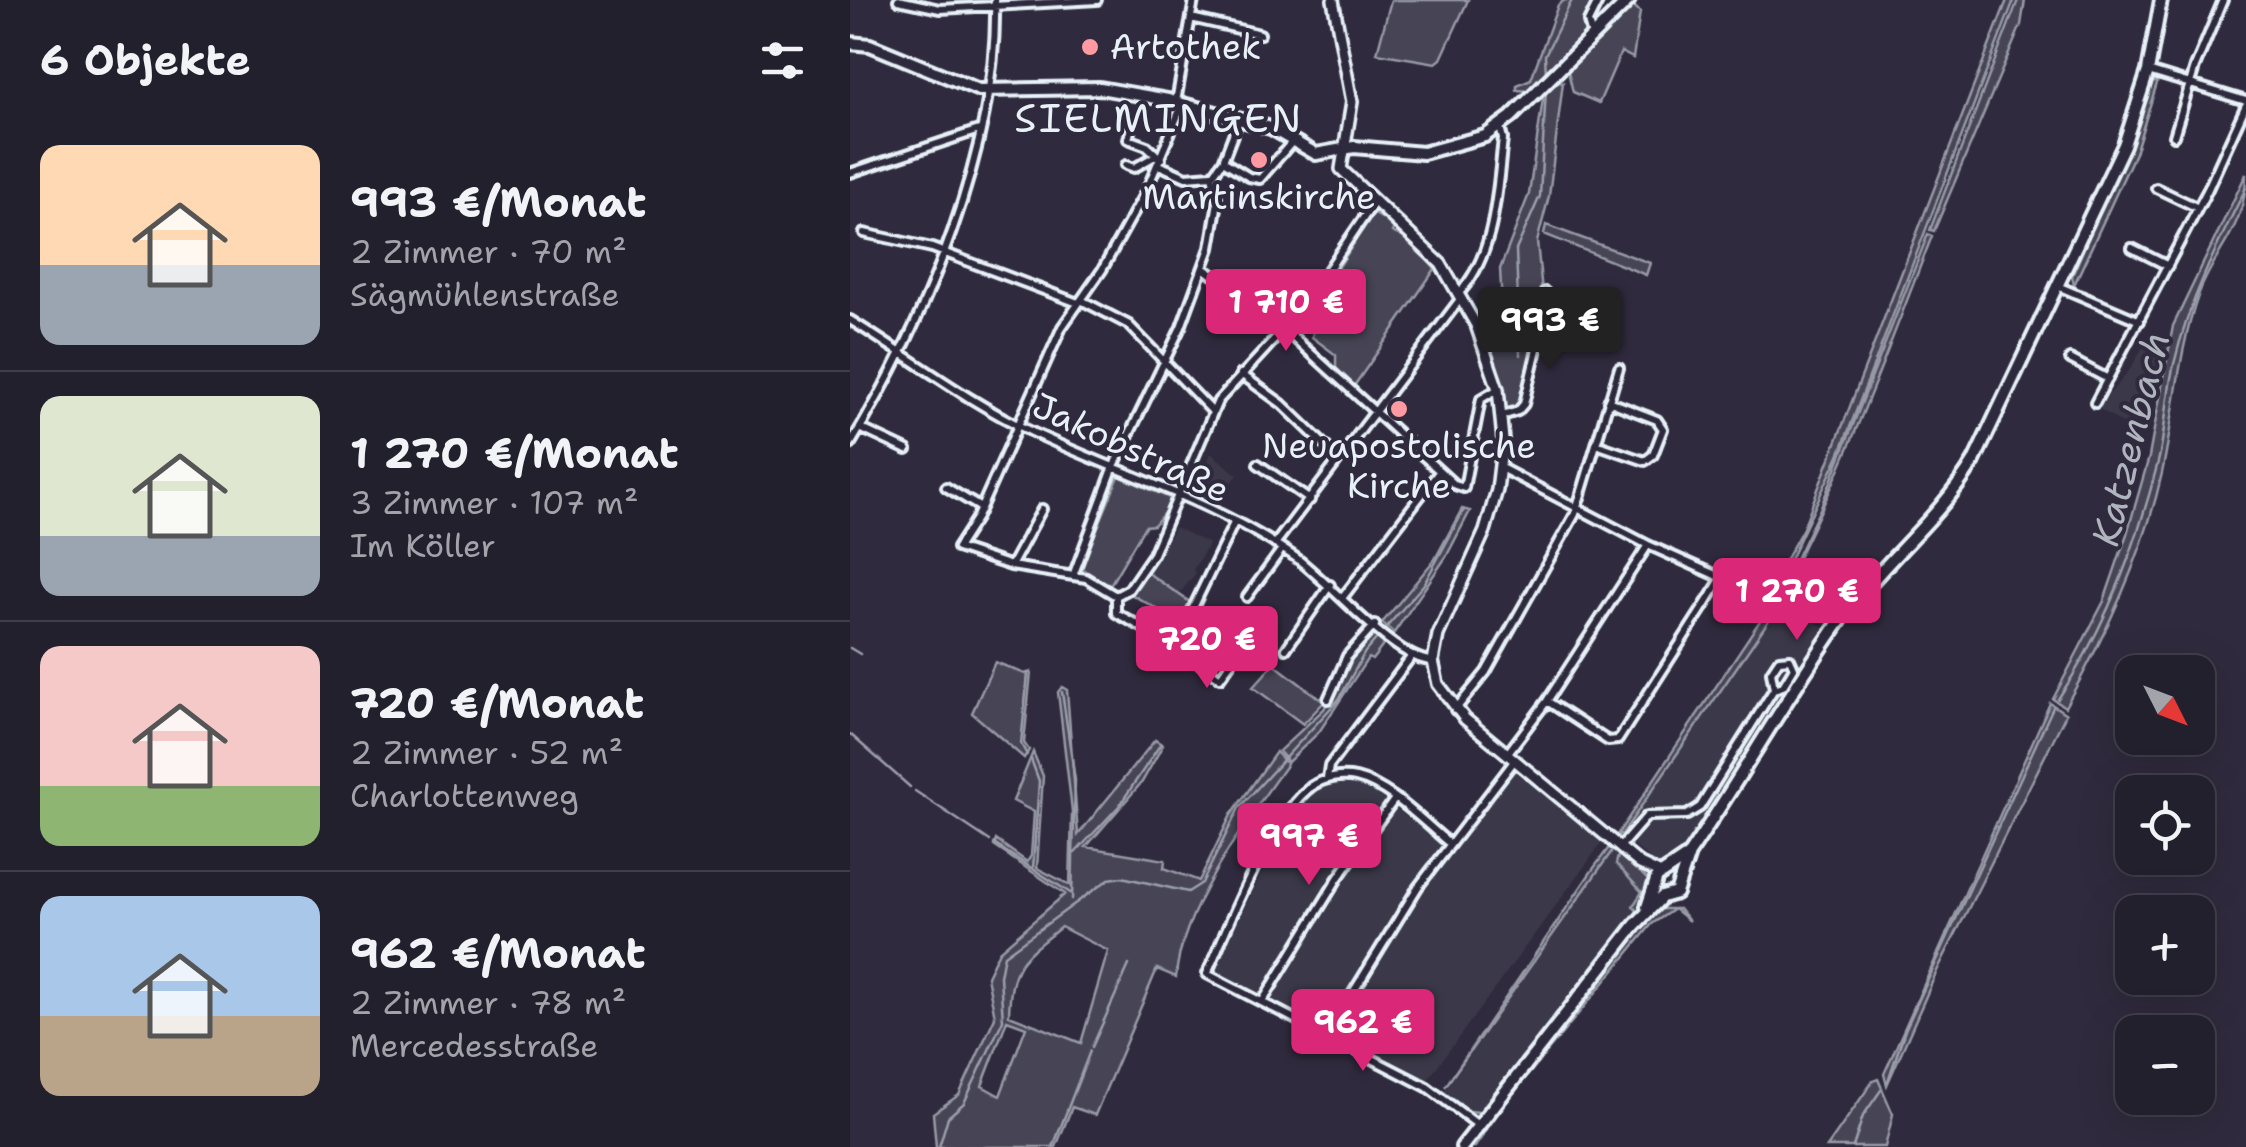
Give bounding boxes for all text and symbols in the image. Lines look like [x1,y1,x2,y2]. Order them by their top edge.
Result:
place label: Artothek [1110,23,1261,70]
text: 6 Objekte [40,32,251,88]
icon: filters [755,33,810,88]
marker: Artothek [1079,36,1101,58]
district label: SIELMINGEN [1014,91,1304,145]
marker: Martinskirche [1248,149,1270,171]
place label: Martinskirche [1142,173,1376,220]
text: 993 €/Monat [350,174,646,230]
icon: home [120,185,240,305]
text: 2 Zimmer · 70 m² [350,230,627,273]
pin: 1 710 € [1194,269,1378,354]
text: Sägmühlenstraße [350,273,620,316]
text: 1 710 € [1228,280,1344,323]
pin: 993 € [1480,287,1620,372]
text: 993 € [1500,298,1600,341]
water label: Katzenbach [2079,326,2182,551]
street label: Jakobstraße [1025,381,1237,514]
marker: Neuapostolische Kirche [1388,398,1410,420]
place label: Neuapostolische Kirche [1262,422,1536,509]
text: 1 270 €/Monat [350,425,679,481]
icon: home [120,436,240,556]
text: 3 Zimmer · 107 m² [350,481,638,524]
text: Im Köller [350,524,496,567]
pin: 1 270 € [1705,558,1889,643]
text: 1 270 € [1735,569,1859,612]
pin: 720 € [1137,606,1277,691]
text: 720 € [1158,617,1256,660]
north arrow [2115,655,2215,755]
map controls [2115,655,2215,1115]
text: 720 €/Monat [350,675,644,731]
icon: home [120,686,240,806]
text: 2 Zimmer · 52 m² [350,731,623,774]
text: Charlottenweg [350,774,579,817]
button: locate [2115,775,2215,875]
pin: 997 € [1239,803,1379,888]
text: 997 € [1259,814,1359,857]
button: + [2115,895,2215,995]
text: 962 €/Monat [350,925,646,981]
icon: home [120,936,240,1056]
text: 2 Zimmer · 78 m² [350,981,626,1024]
pin: 962 € [1293,989,1433,1074]
text: 962 € [1313,1000,1413,1043]
button: − [2115,1015,2215,1115]
text: Mercedesstraße [350,1024,598,1067]

